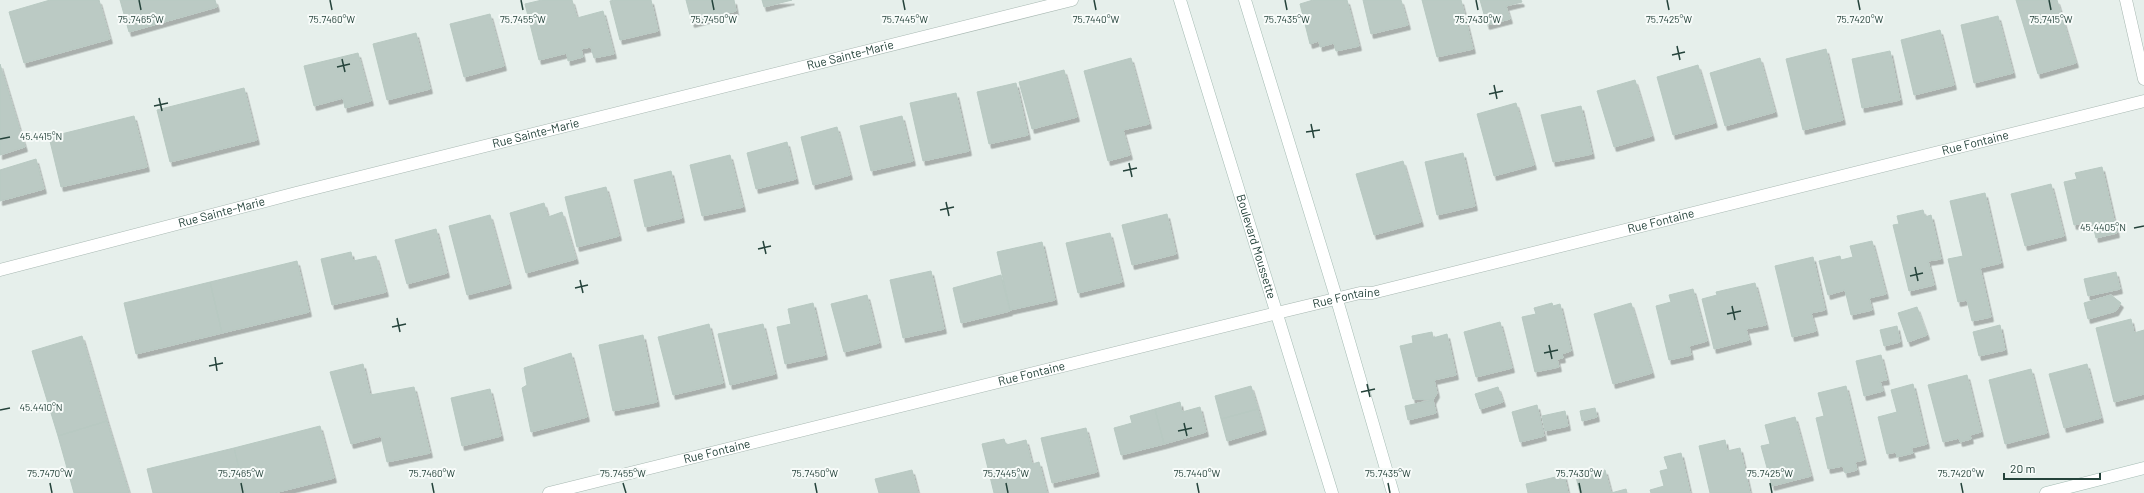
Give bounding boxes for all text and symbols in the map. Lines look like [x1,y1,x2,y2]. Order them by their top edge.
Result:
text: 75.7465°W [118,13,164,25]
text: 75.7460°W [309,13,355,25]
text: 75.7455°W [500,13,546,25]
text: 75.7450°W [691,13,737,25]
text: 75.7445°W [882,13,928,25]
text: 75.7440°W [1073,13,1120,25]
text: 75.7435°W [1264,13,1310,25]
text: 75.7430°W [1455,13,1501,25]
text: 75.7425°W [1646,13,1692,25]
text: 75.7420°W [1837,13,1883,25]
text: 75.7415°W [2029,13,2073,25]
street label: Rue Sainte-Marie [805,37,895,72]
street label: Rue Sainte-Marie [491,115,581,150]
street label: Rue Fontaine [1940,127,2010,157]
text: 45.4415°N [20,130,62,142]
street label: Boulevard Moussette [1234,192,1280,300]
street label: Rue Sainte-Marie [176,193,266,229]
street label: Rue Fontaine [1626,205,1696,235]
text: 45.4405°N [2080,221,2126,233]
street label: Rue Fontaine [1311,283,1381,310]
street label: Rue Fontaine [996,358,1066,388]
text: 45.4410°N [19,401,63,413]
street label: Rue Fontaine [682,436,752,466]
scale bar [2004,455,2100,481]
text: 20 m [2010,461,2036,475]
text: 75.7470°W [27,467,73,479]
text: 75.7465°W [218,467,264,479]
text: 75.7460°W [409,467,455,479]
text: 75.7455°W [600,467,646,479]
text: 75.7450°W [792,467,838,479]
text: 75.7445°W [983,467,1029,479]
text: 75.7440°W [1174,467,1221,479]
text: 75.7435°W [1365,467,1411,479]
text: 75.7430°W [1556,467,1602,479]
text: 75.7425°W [1747,467,1793,479]
text: 75.7420°W [1938,467,1984,479]

